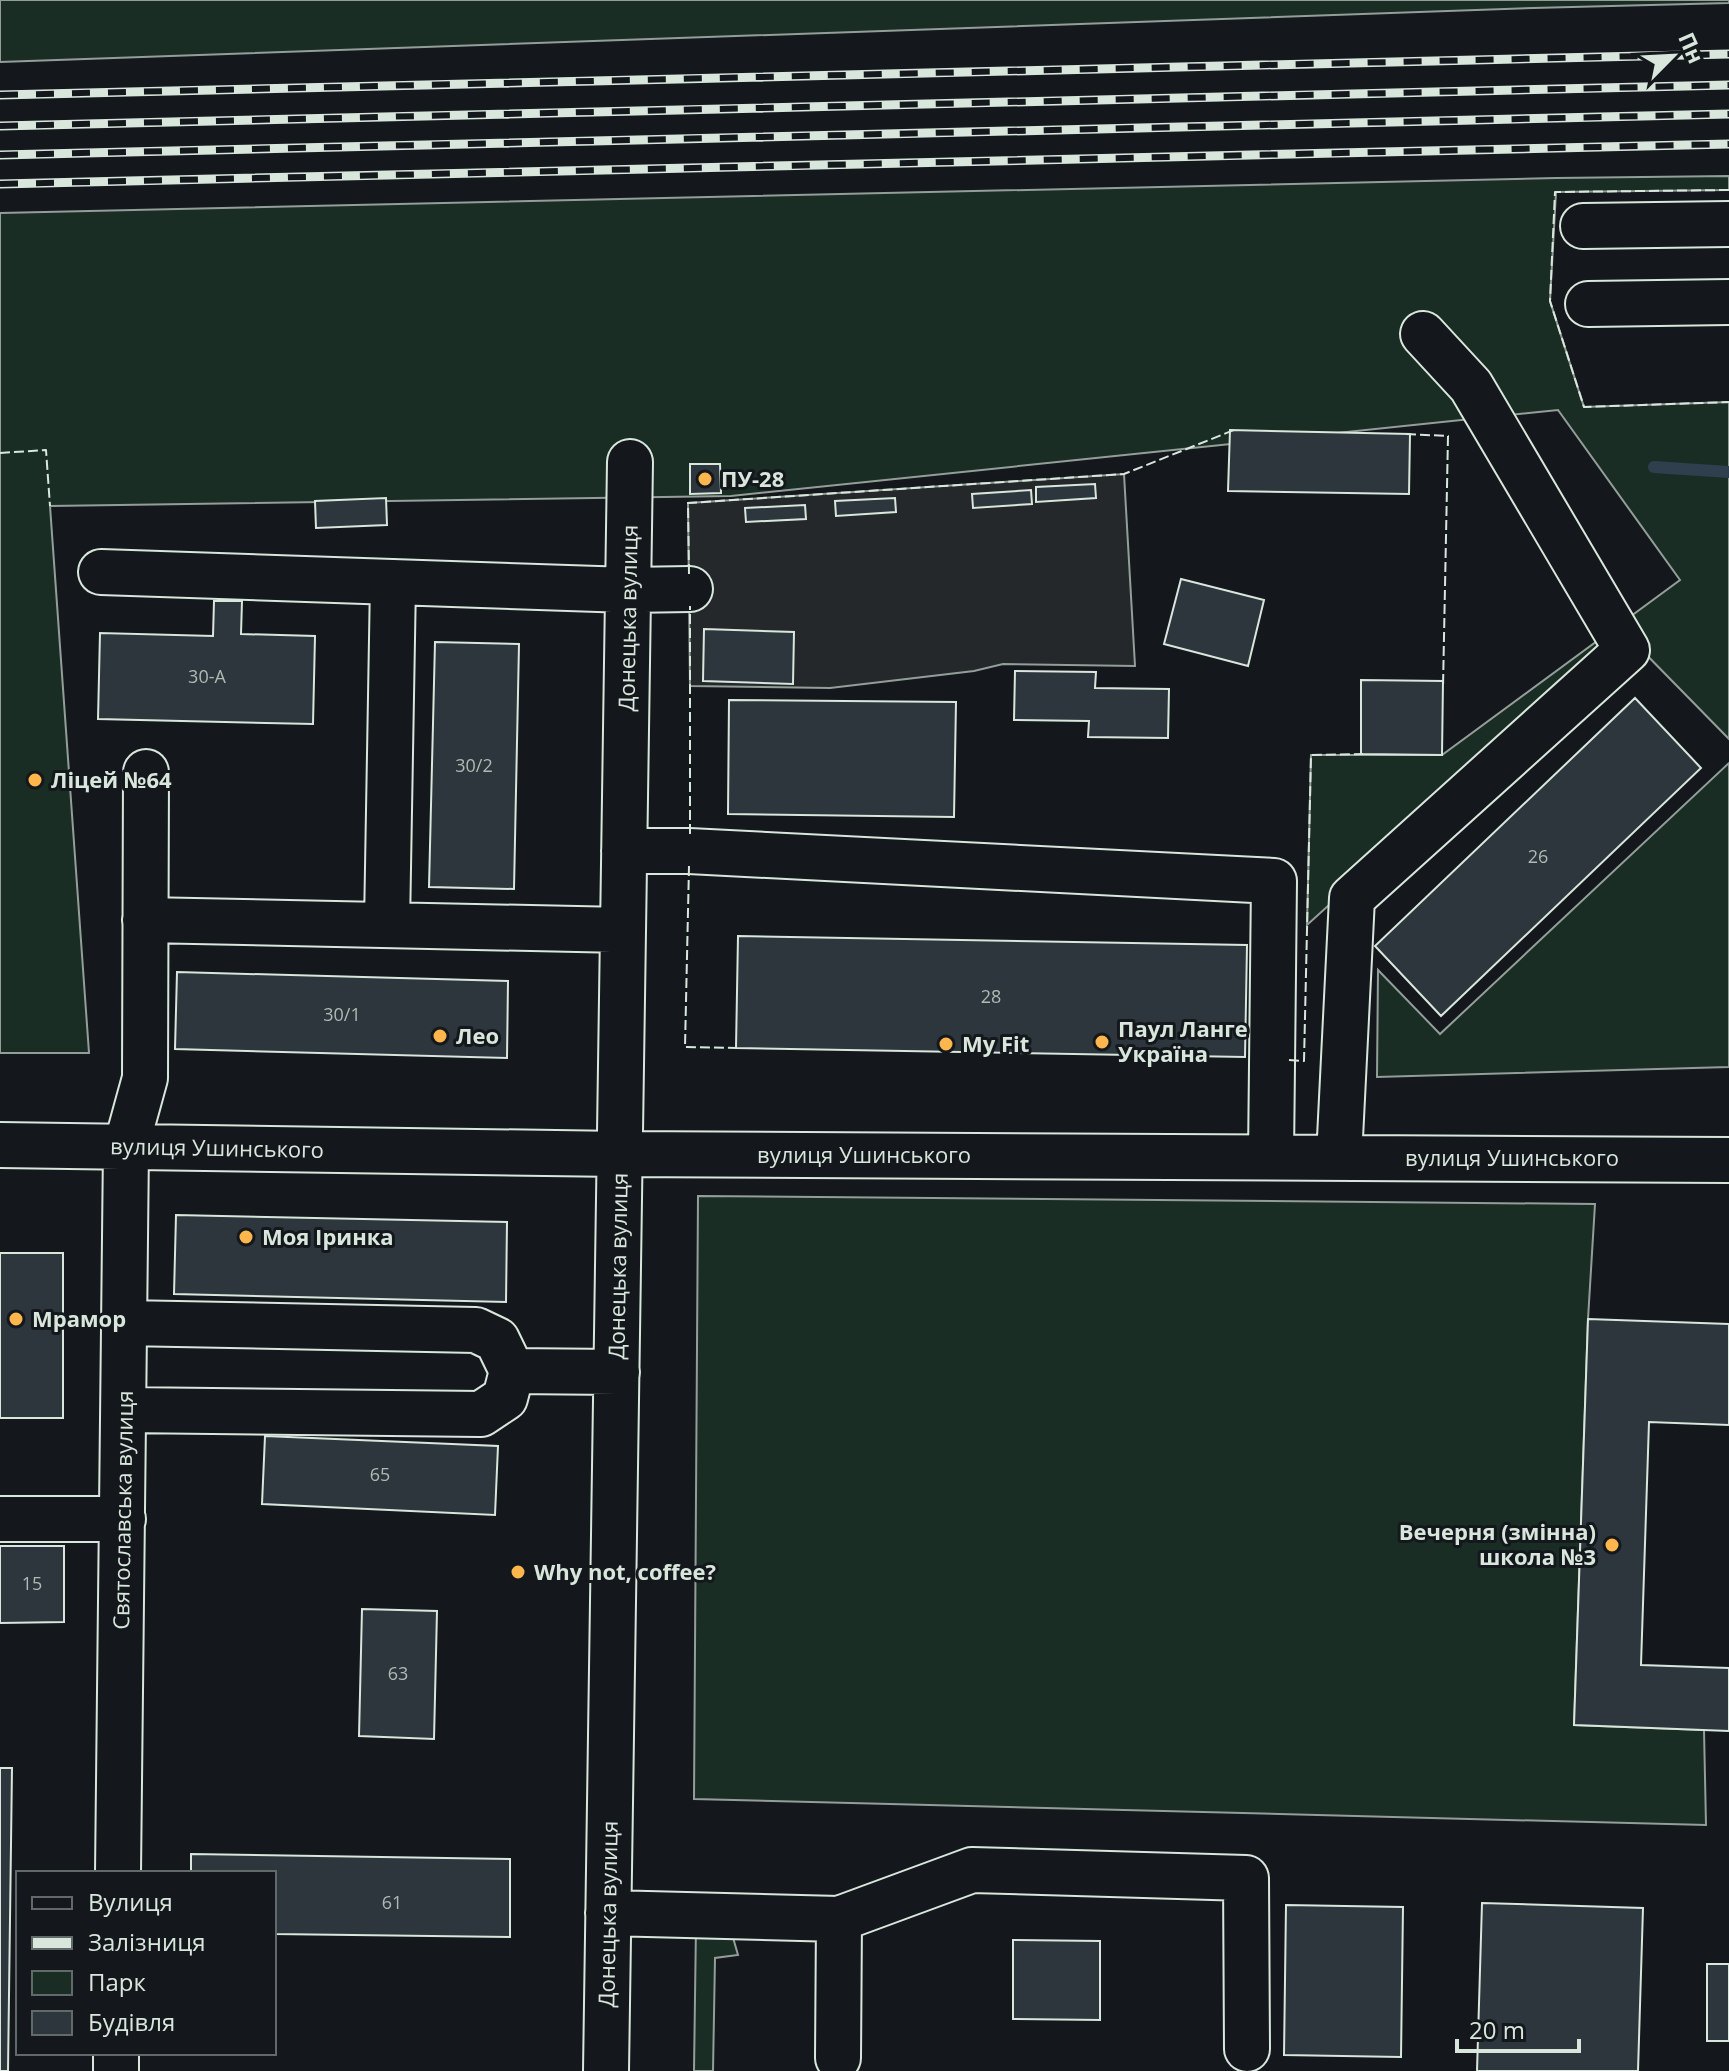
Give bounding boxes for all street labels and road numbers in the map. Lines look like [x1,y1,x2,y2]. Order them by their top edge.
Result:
street label: Донецька вулиця [610,524,644,712]
street label: вулиця Ушинського [110,1130,324,1164]
street label: вулиця Ушинського [757,1139,971,1169]
street label: вулиця Ушинського [1405,1142,1619,1172]
street label: Донецька вулиця [600,1172,634,1360]
street label: Святославська вулиця [105,1390,139,1630]
street label: Донецька вулиця [590,1820,624,2008]

